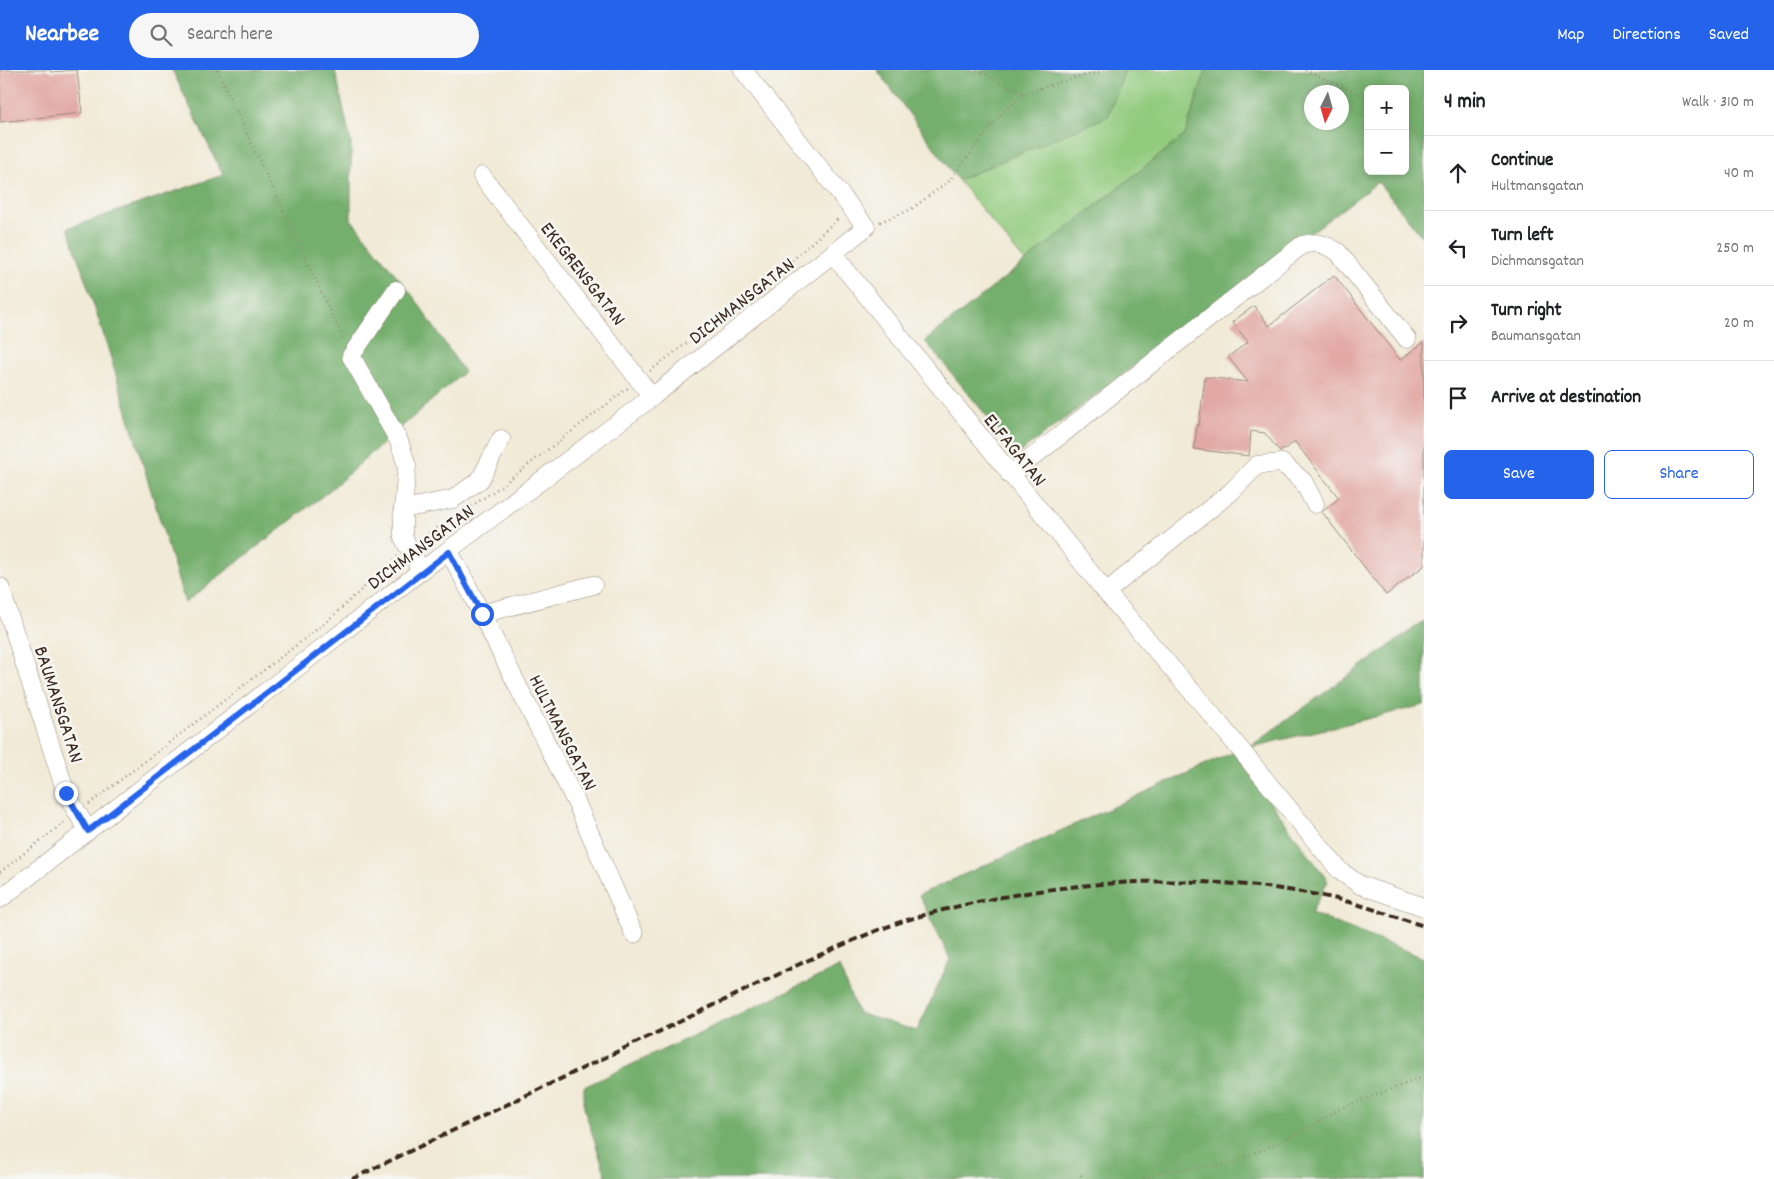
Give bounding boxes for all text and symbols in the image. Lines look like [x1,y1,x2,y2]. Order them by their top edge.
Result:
search box [129,13,479,58]
text: Nearbee [25,18,99,52]
icon: search [147,21,175,49]
text: Search here [187,22,273,49]
text: Map [1557,23,1584,48]
text: Directions [1612,23,1681,48]
text: Saved [1709,23,1749,48]
north arrow [1304,85,1349,130]
map controls [1364,85,1409,175]
button: + [1364,85,1409,130]
text: 4 min [1444,88,1486,118]
text: Walk · 310 m [1682,91,1754,114]
button: − [1364,130,1409,175]
text: Continue [1491,148,1553,175]
icon: ahead [1444,159,1472,187]
text: 40 m [1724,162,1754,185]
text: Hultmansgatan [1491,175,1584,198]
street label: EKEGRENSGATAN [532,217,631,333]
text: Turn left [1491,223,1554,250]
icon: left [1444,234,1472,262]
text: 250 m [1716,237,1754,260]
text: Dichmansgatan [1491,250,1584,273]
street label: DICHMANSGATAN [684,252,802,353]
text: Turn right [1491,298,1562,325]
icon: right [1444,309,1472,337]
text: 20 m [1724,312,1754,335]
text: Baumansgatan [1491,325,1581,348]
icon: arrive [1444,384,1472,412]
text: Arrive at destination [1491,385,1641,412]
street label: ELFAGATAN [975,408,1052,493]
button: Save [1444,450,1594,499]
button: Share [1604,450,1754,499]
street label: DICHMANSGATAN [362,499,481,598]
route start [471,603,494,626]
street label: BAUMANSGATAN [25,643,89,767]
street label: HULTMANSGATAN [520,670,603,796]
route end [55,782,78,805]

